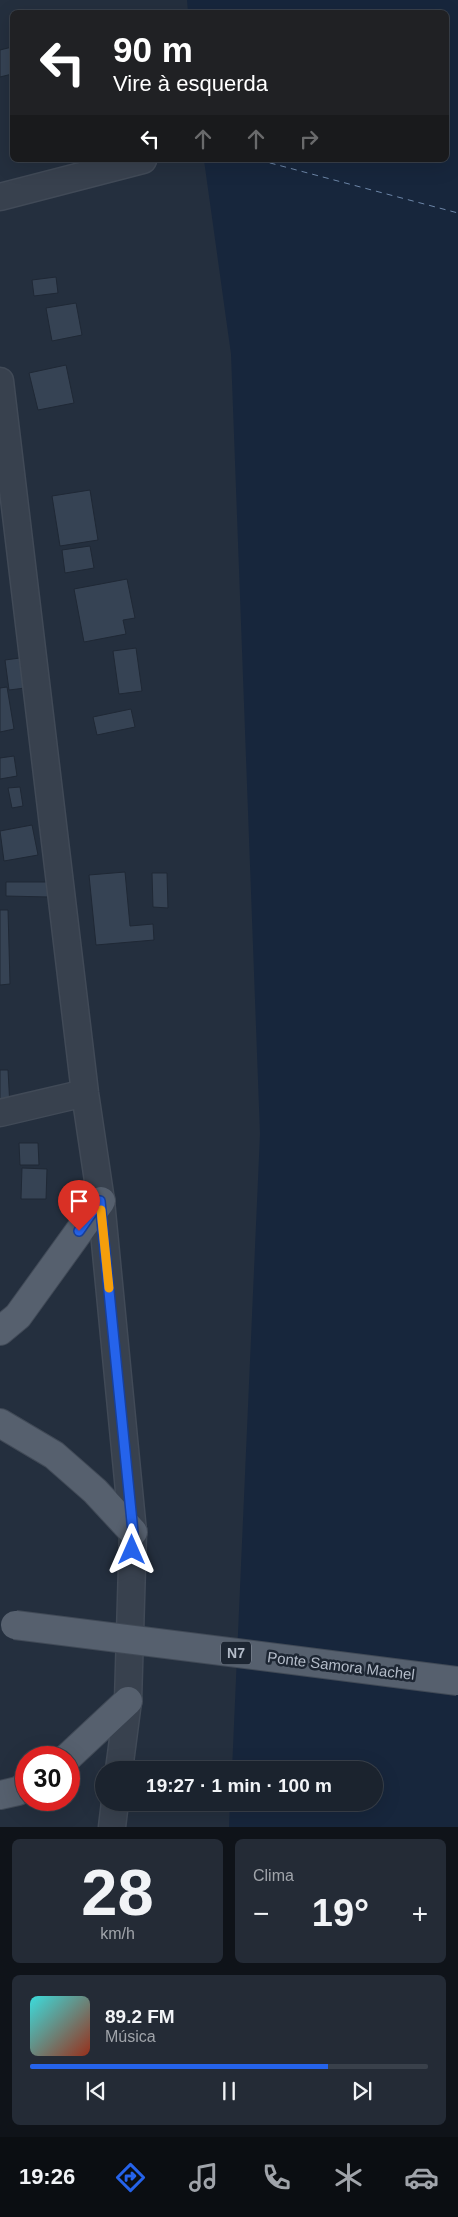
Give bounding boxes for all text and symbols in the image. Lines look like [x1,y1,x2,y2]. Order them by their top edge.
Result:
icon: left [30,30,95,95]
text: 90 m [113,30,193,69]
text: Vire à esquerda [113,71,268,96]
icon: left [136,125,164,153]
icon: ahead [189,125,217,153]
icon: ahead [242,125,270,153]
icon: right [295,125,323,153]
pin [58,1180,100,1231]
icon: arrive [65,1187,93,1215]
position arrow [105,1523,157,1575]
road number: N7 [221,1642,251,1665]
street label: Ponte Samora Machel [266,1648,416,1683]
speed limit sign: 30 [15,1746,80,1811]
text: 19:27 · 1 min · 100 m [146,1775,332,1796]
text: 28 [81,1856,154,1929]
text: Clima [253,1867,294,1884]
text: 19° [312,1892,369,1934]
text: − [253,1898,269,1929]
text: + [412,1898,428,1929]
text: km/h [100,1925,135,1942]
text: 89.2 FM [105,2006,175,2027]
text: Música [105,2028,156,2045]
icon: previous [82,2077,110,2105]
icon: pause [215,2077,243,2105]
icon: next [348,2077,376,2105]
icon: directions [113,2160,148,2195]
icon: music [186,2160,221,2195]
icon: phone [259,2160,294,2195]
icon: climate [331,2160,366,2195]
icon: car [404,2160,439,2195]
text: 19:26 [19,2164,75,2189]

